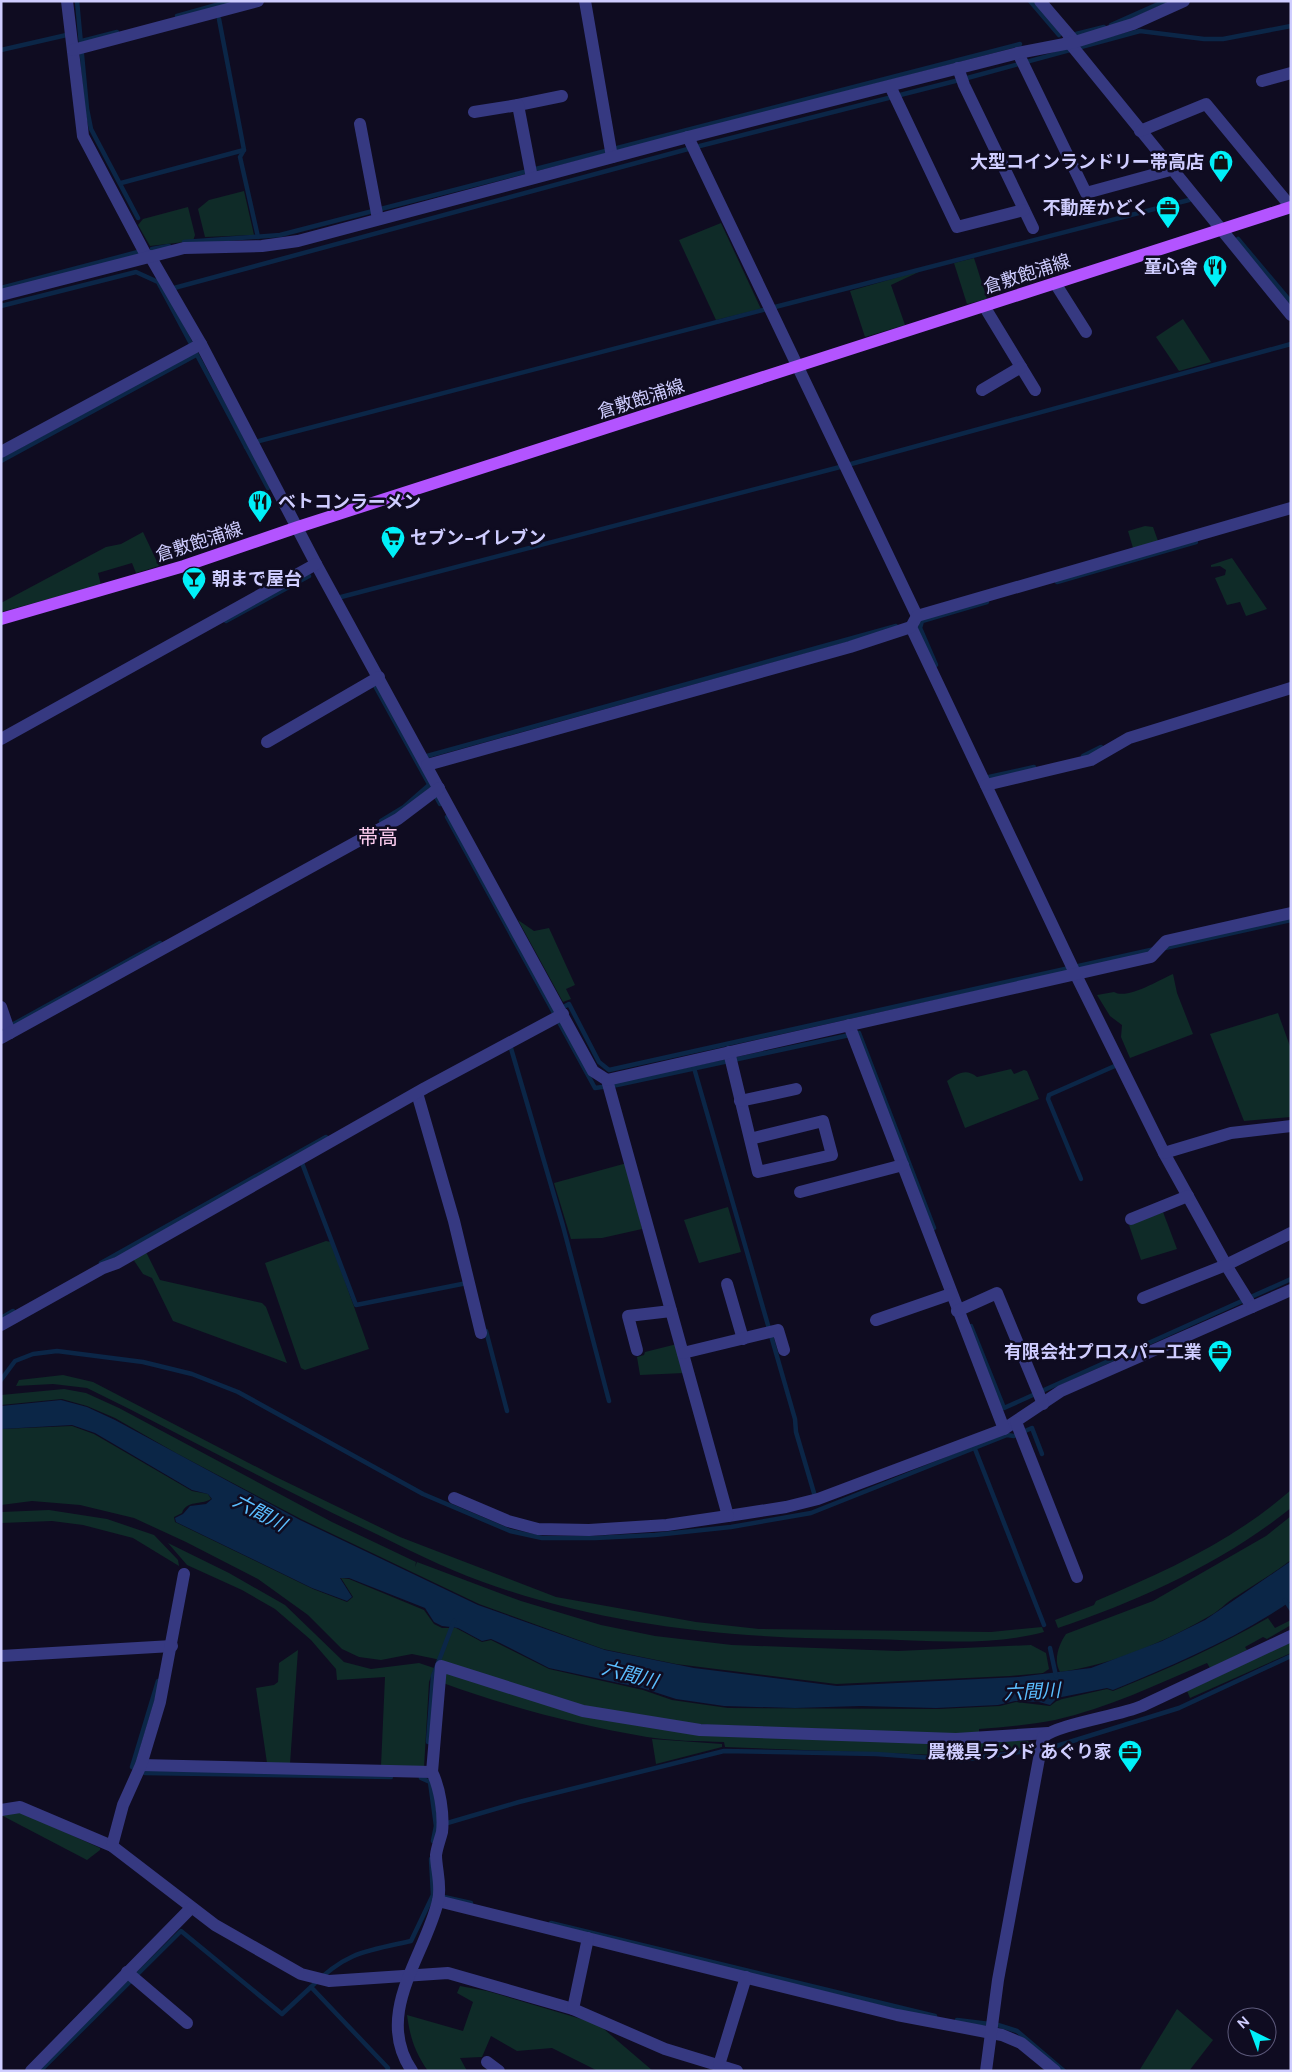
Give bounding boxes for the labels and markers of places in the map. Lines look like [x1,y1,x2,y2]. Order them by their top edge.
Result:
shop icon: 大型コインランドリー帯高店 [1208,149,1234,183]
place label: 大型コインランドリー帯高店 [970,150,1204,174]
office icon: 不動産かどく [1155,195,1181,229]
place label: 不動産かどく [1043,196,1150,220]
restaurant icon: 童心舎 [1202,254,1228,288]
place label: 童心舎 [1144,255,1198,279]
restaurant icon: ベトコンラーメン [247,489,273,523]
place label: ベトコンラーメン [278,490,421,514]
supermarket icon: セブン-イレブン [380,525,406,559]
place label: セブン-イレブン [410,526,546,550]
bar icon: 朝まで屋台 [181,566,207,600]
place label: 朝まで屋台 [212,567,302,591]
office icon: 有限会社プロスパー工業 [1207,1339,1233,1373]
place label: 有限会社プロスパー工業 [1004,1340,1202,1364]
office icon: 農機具ランド あぐり家 [1117,1739,1143,1773]
place label: 農機具ランド あぐり家 [928,1740,1112,1764]

